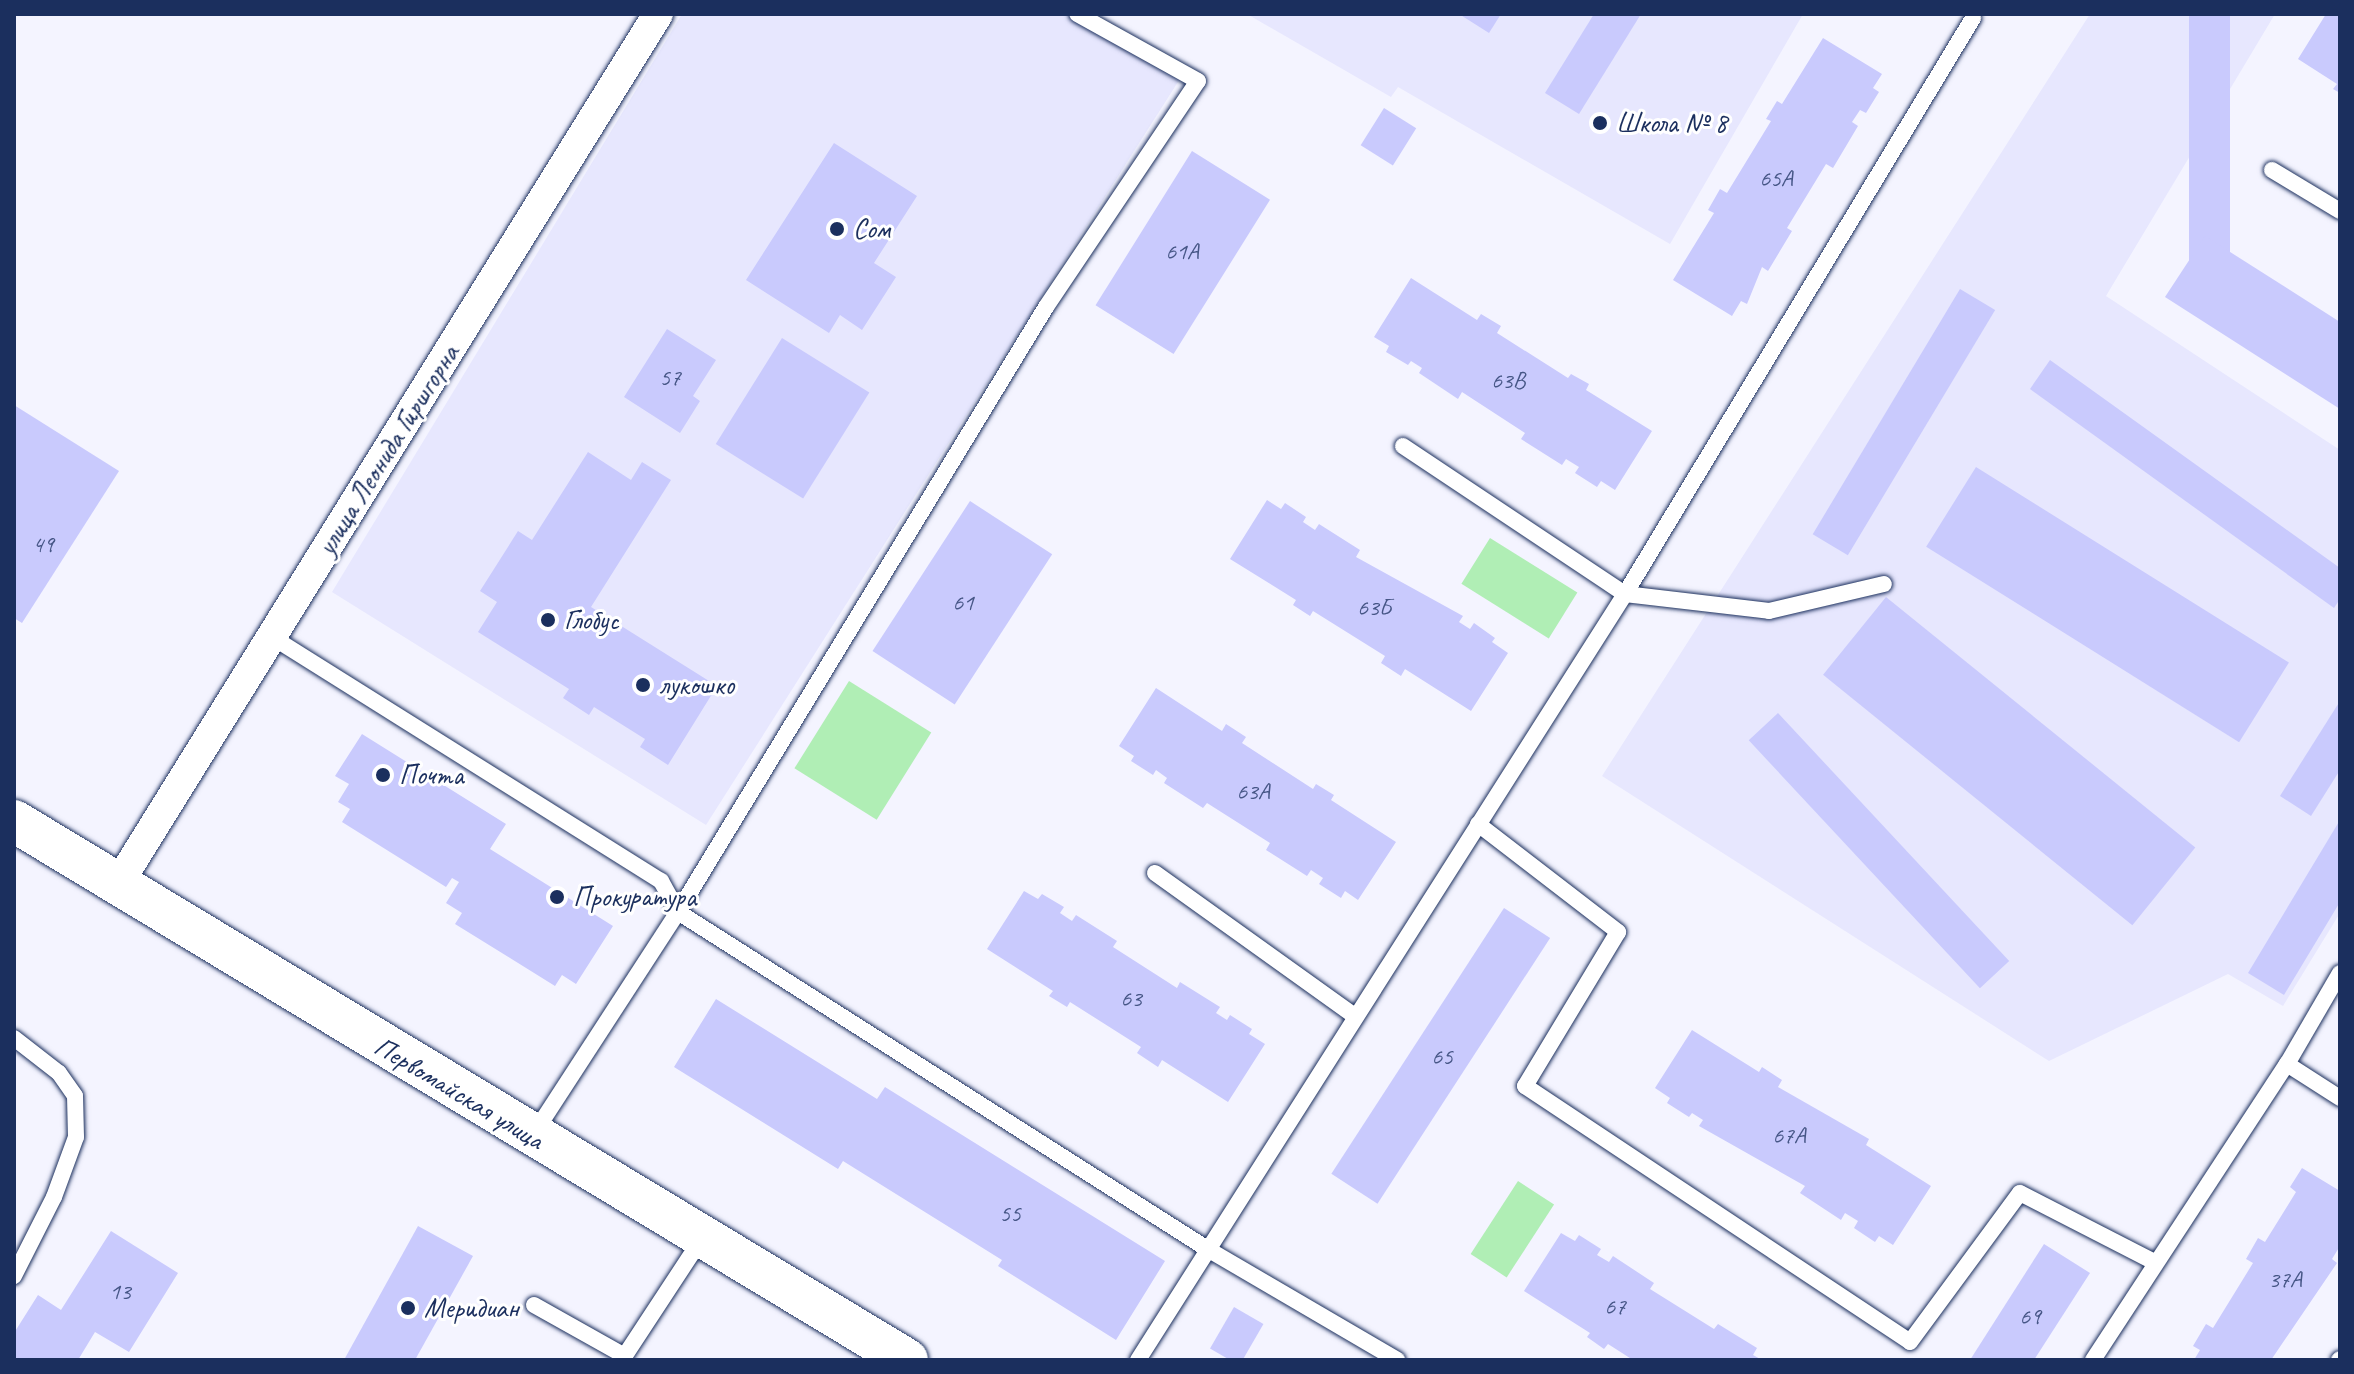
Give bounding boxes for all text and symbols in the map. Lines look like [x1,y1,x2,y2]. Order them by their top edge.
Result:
place label: Школа № 8 [1616,106,1727,140]
marker: Школа № 8 [1591,114,1609,132]
house number: 65А [1759,165,1793,193]
place label: Сом [853,212,890,246]
marker: Сом [828,220,846,238]
house number: 61А [1165,238,1199,266]
street label: улица Леонида Гиршгорна [311,340,465,560]
house number: 57 [659,364,681,392]
house number: 63В [1491,367,1525,395]
house number: 49 [32,531,54,559]
house number: 61 [952,589,974,617]
house number: 63Б [1357,594,1391,622]
place label: Глобус [564,603,619,637]
marker: Глобус [539,611,557,629]
place label: лукошко [659,668,734,702]
marker: лукошко [634,676,652,694]
place label: Почта [399,758,463,792]
marker: Почта [374,766,392,784]
house number: 63А [1236,778,1270,806]
place label: Прокуратура [573,880,696,914]
marker: Прокуратура [548,888,566,906]
house number: 63 [1120,985,1142,1013]
street label: Первомайская улица [367,1029,551,1157]
house number: 65 [1431,1043,1453,1071]
house number: 67А [1772,1122,1806,1150]
house number: 55 [999,1200,1021,1228]
house number: 37А [2268,1266,2302,1294]
house number: 13 [109,1278,131,1306]
place label: Меридиан [424,1291,519,1325]
house number: 67 [1604,1293,1626,1321]
marker: Меридиан [399,1299,417,1317]
house number: 69 [2019,1303,2041,1331]

